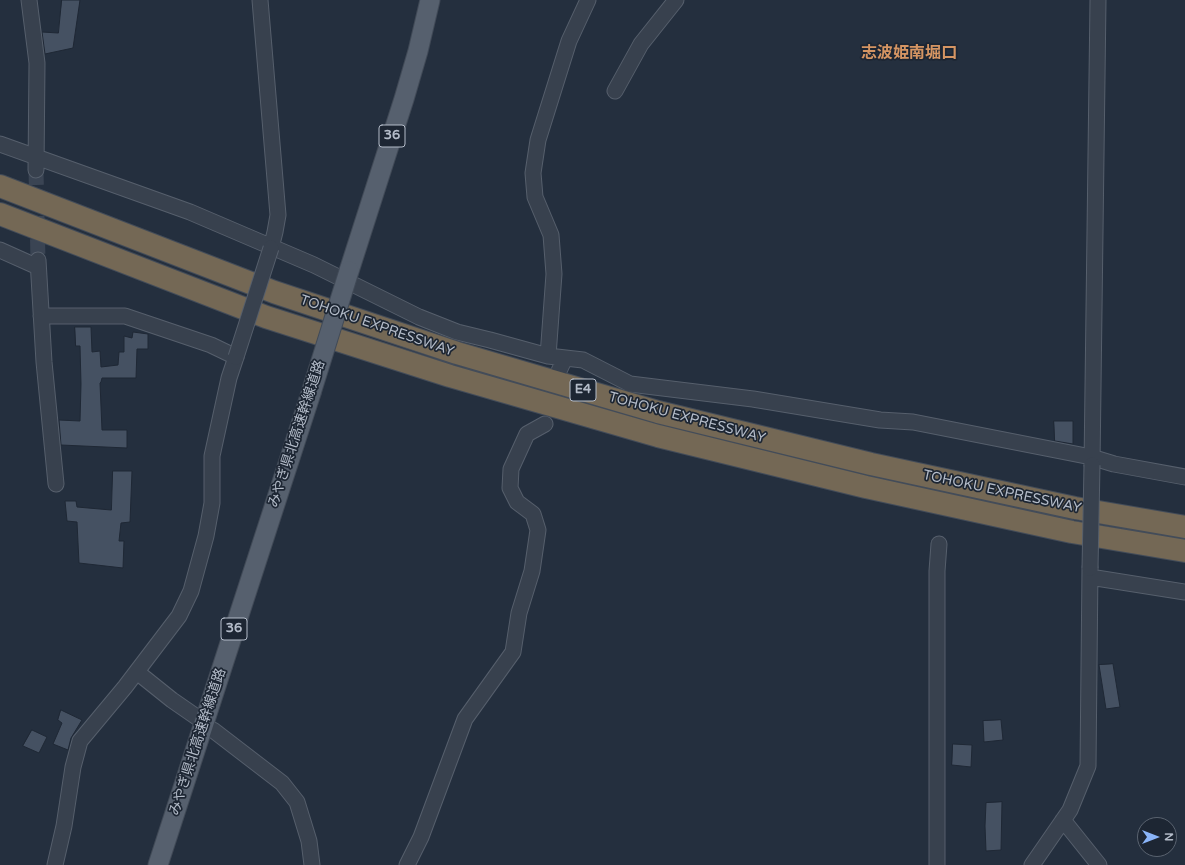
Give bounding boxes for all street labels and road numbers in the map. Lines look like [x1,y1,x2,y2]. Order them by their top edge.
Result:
road number: 36 [379,125,405,147]
street label: TOHOKU EXPRESSWAY [298,292,456,360]
street label: みやぎ県北高速幹線道路 [265,358,329,510]
road number: E4 [570,379,596,401]
street label: TOHOKU EXPRESSWAY [607,389,767,447]
street label: TOHOKU EXPRESSWAY [921,467,1083,517]
road number: 36 [221,618,247,640]
street label: みやぎ県北高速幹線道路 [166,666,230,818]

